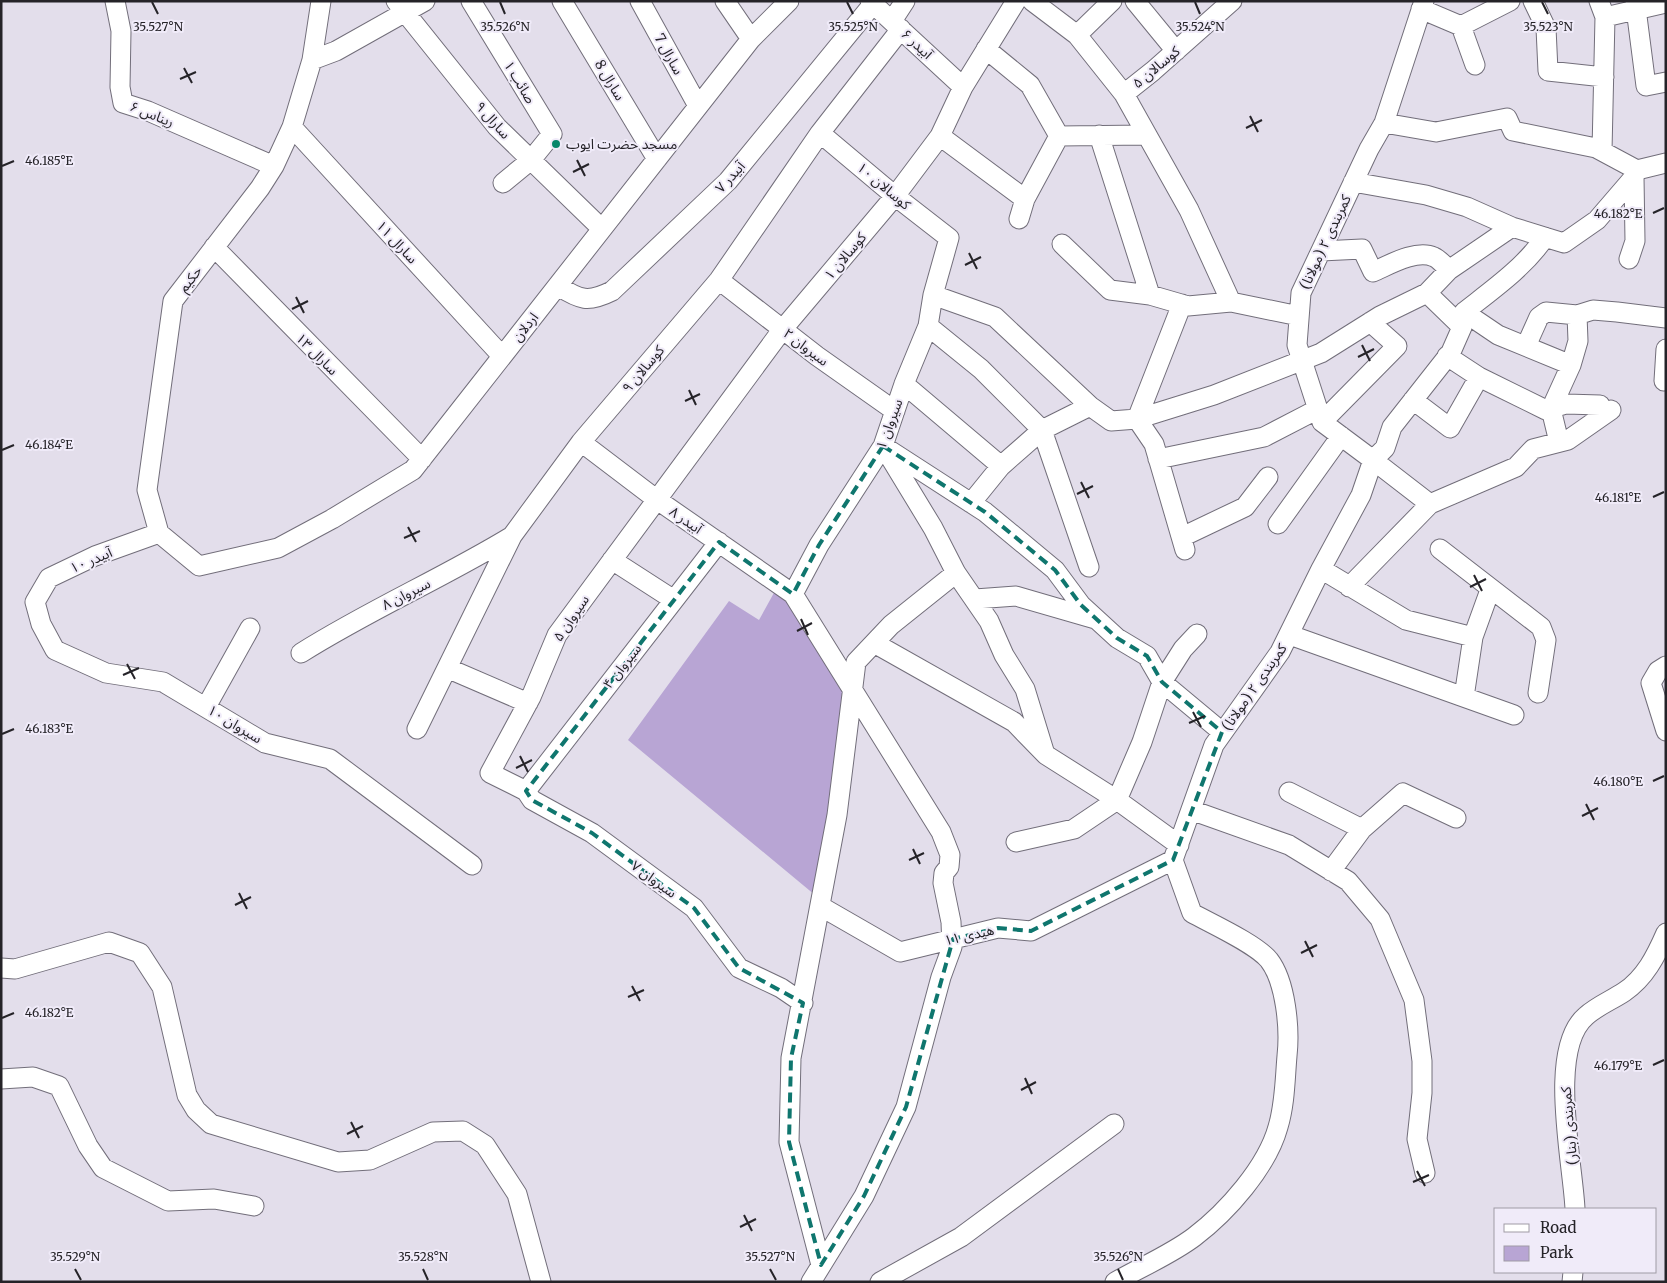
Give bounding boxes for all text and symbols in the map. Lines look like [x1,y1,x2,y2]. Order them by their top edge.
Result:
text: 35.527°N [133,19,184,34]
text: 35.526°N [480,19,530,34]
text: 35.525°N [828,19,878,34]
text: 35.524°N [1176,19,1225,34]
text: 35.523°N [1523,19,1573,34]
street label: آبیدر ۶ [898,25,937,64]
street label: سارال 7 [650,30,688,78]
street label: کوسالان ۵ [1129,42,1184,92]
street label: سارال 8 [591,56,629,104]
street label: صائب ۱ [500,57,540,107]
street label: ریناس ۶ [127,97,177,131]
street label: سارال ۹ [472,98,515,142]
place label: مسجد حضرت ایوب [566,135,677,153]
marker: مسجد حضرت ایوب [550,138,562,150]
text: 46.185°E [25,153,73,168]
street label: آبیدر ۷ [711,157,749,196]
street label: کوسالان ۱۰ [854,158,915,214]
street label: کمربندی ۲ (مولانا) [1295,192,1355,292]
text: 46.182°E [1594,206,1643,221]
street label: سارال ۱۱ [373,217,421,267]
street label: کوسالان ۱ [820,228,870,283]
street label: حکیم [174,262,207,297]
street label: اردلان [508,309,542,345]
street label: سیروان ۲ [780,324,832,370]
street label: سارال ۱۳ [292,329,342,379]
street label: کوسالان ۹ [618,341,668,396]
street label: سیروان ۱ [872,396,906,452]
text: 46.184°E [25,437,73,452]
text: 46.181°E [1595,490,1642,505]
street label: آبیدر ۸ [666,502,707,538]
street label: آبیدر ۱۰ [67,543,116,577]
street label: سیروان ۸ [379,574,433,614]
street label: سیروان ۵ [549,591,593,645]
street label: سیروان ۴ [599,640,645,692]
street label: کمربندی ۲ (مولانا) [1217,640,1291,734]
street label: سیروان ۱۰ [205,701,265,747]
text: 46.183°E [25,721,73,736]
text: 46.180°E [1593,774,1643,789]
street label: سیروان ۷ [628,856,680,902]
street label: هیدی ۱۱ [942,921,996,949]
text: 46.182°E [25,1005,74,1020]
text: 46.179°E [1594,1058,1643,1073]
street label: کمربندی (بنار) [1557,1086,1581,1166]
legend [1494,1208,1657,1273]
text: Road [1540,1218,1576,1237]
text: Park [1540,1243,1574,1262]
text: 35.529°N [50,1249,101,1264]
text: 35.528°N [398,1249,449,1264]
text: 35.527°N [745,1249,796,1264]
text: 35.526°N [1093,1249,1143,1264]

